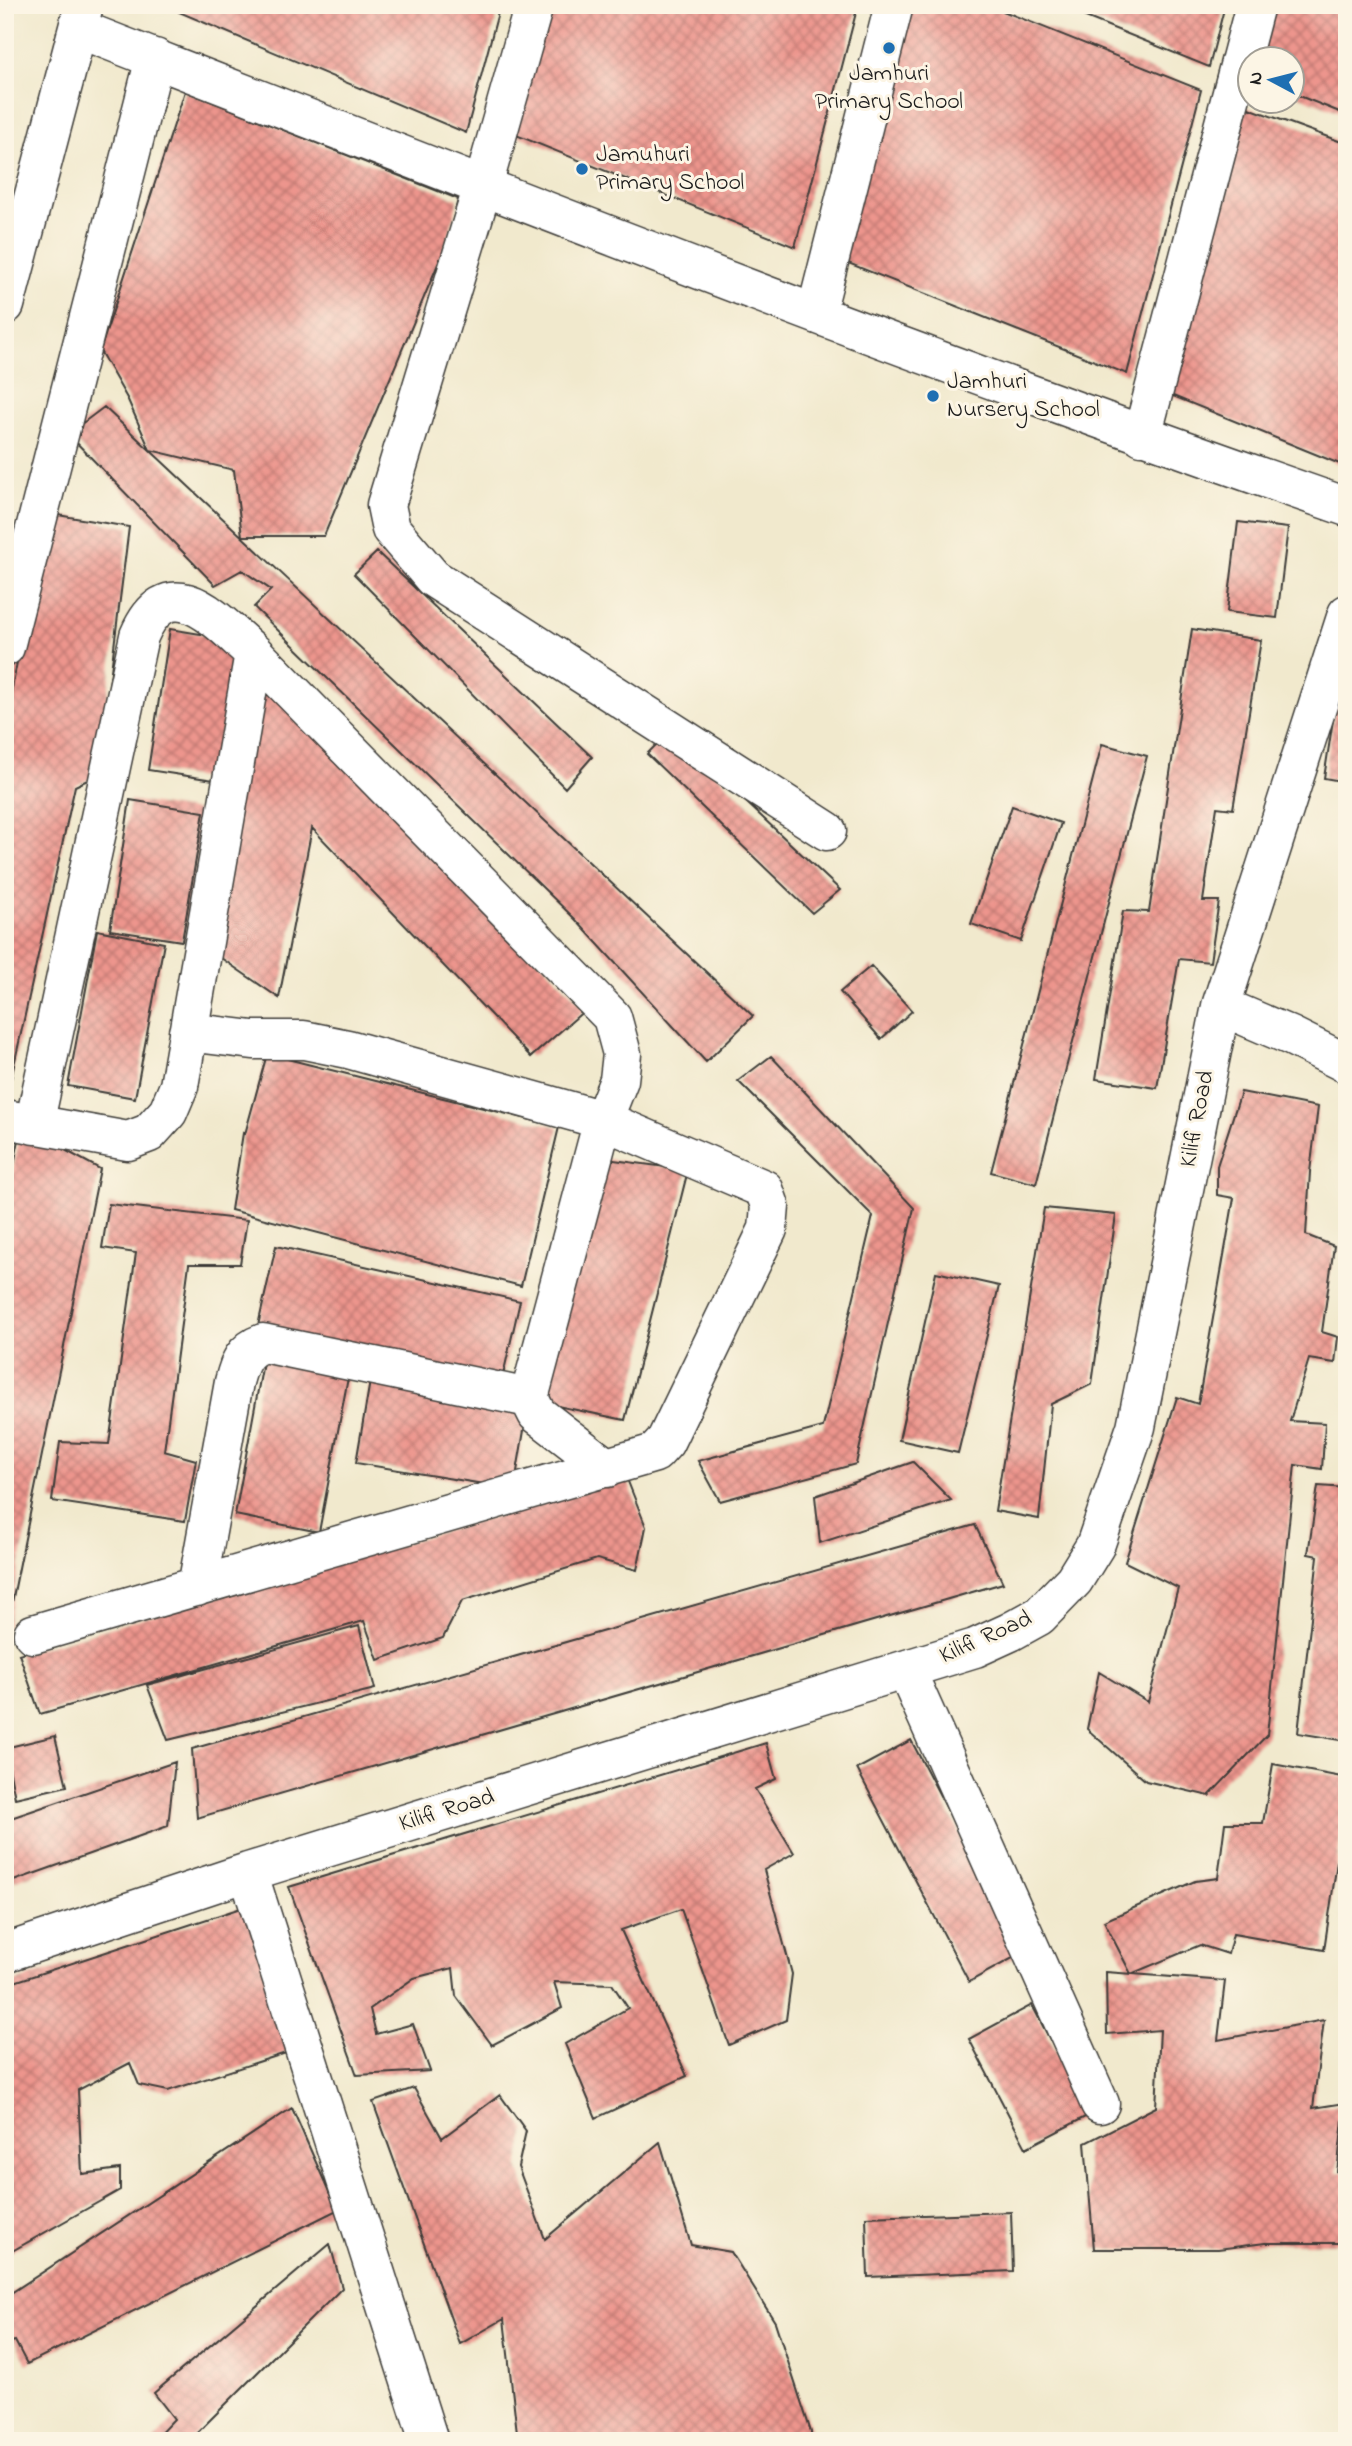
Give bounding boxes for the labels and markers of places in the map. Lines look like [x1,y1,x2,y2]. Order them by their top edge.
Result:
marker: Jamhuri Primary School [881,40,897,56]
place label: Jamhuri Primary School [815,57,963,121]
place label: Jamuhuri Primary School [596,138,744,202]
marker: Jamuhuri Primary School [574,161,590,177]
place label: Jamhuri Nursery School [947,365,1100,429]
marker: Jamhuri Nursery School [925,388,941,404]

